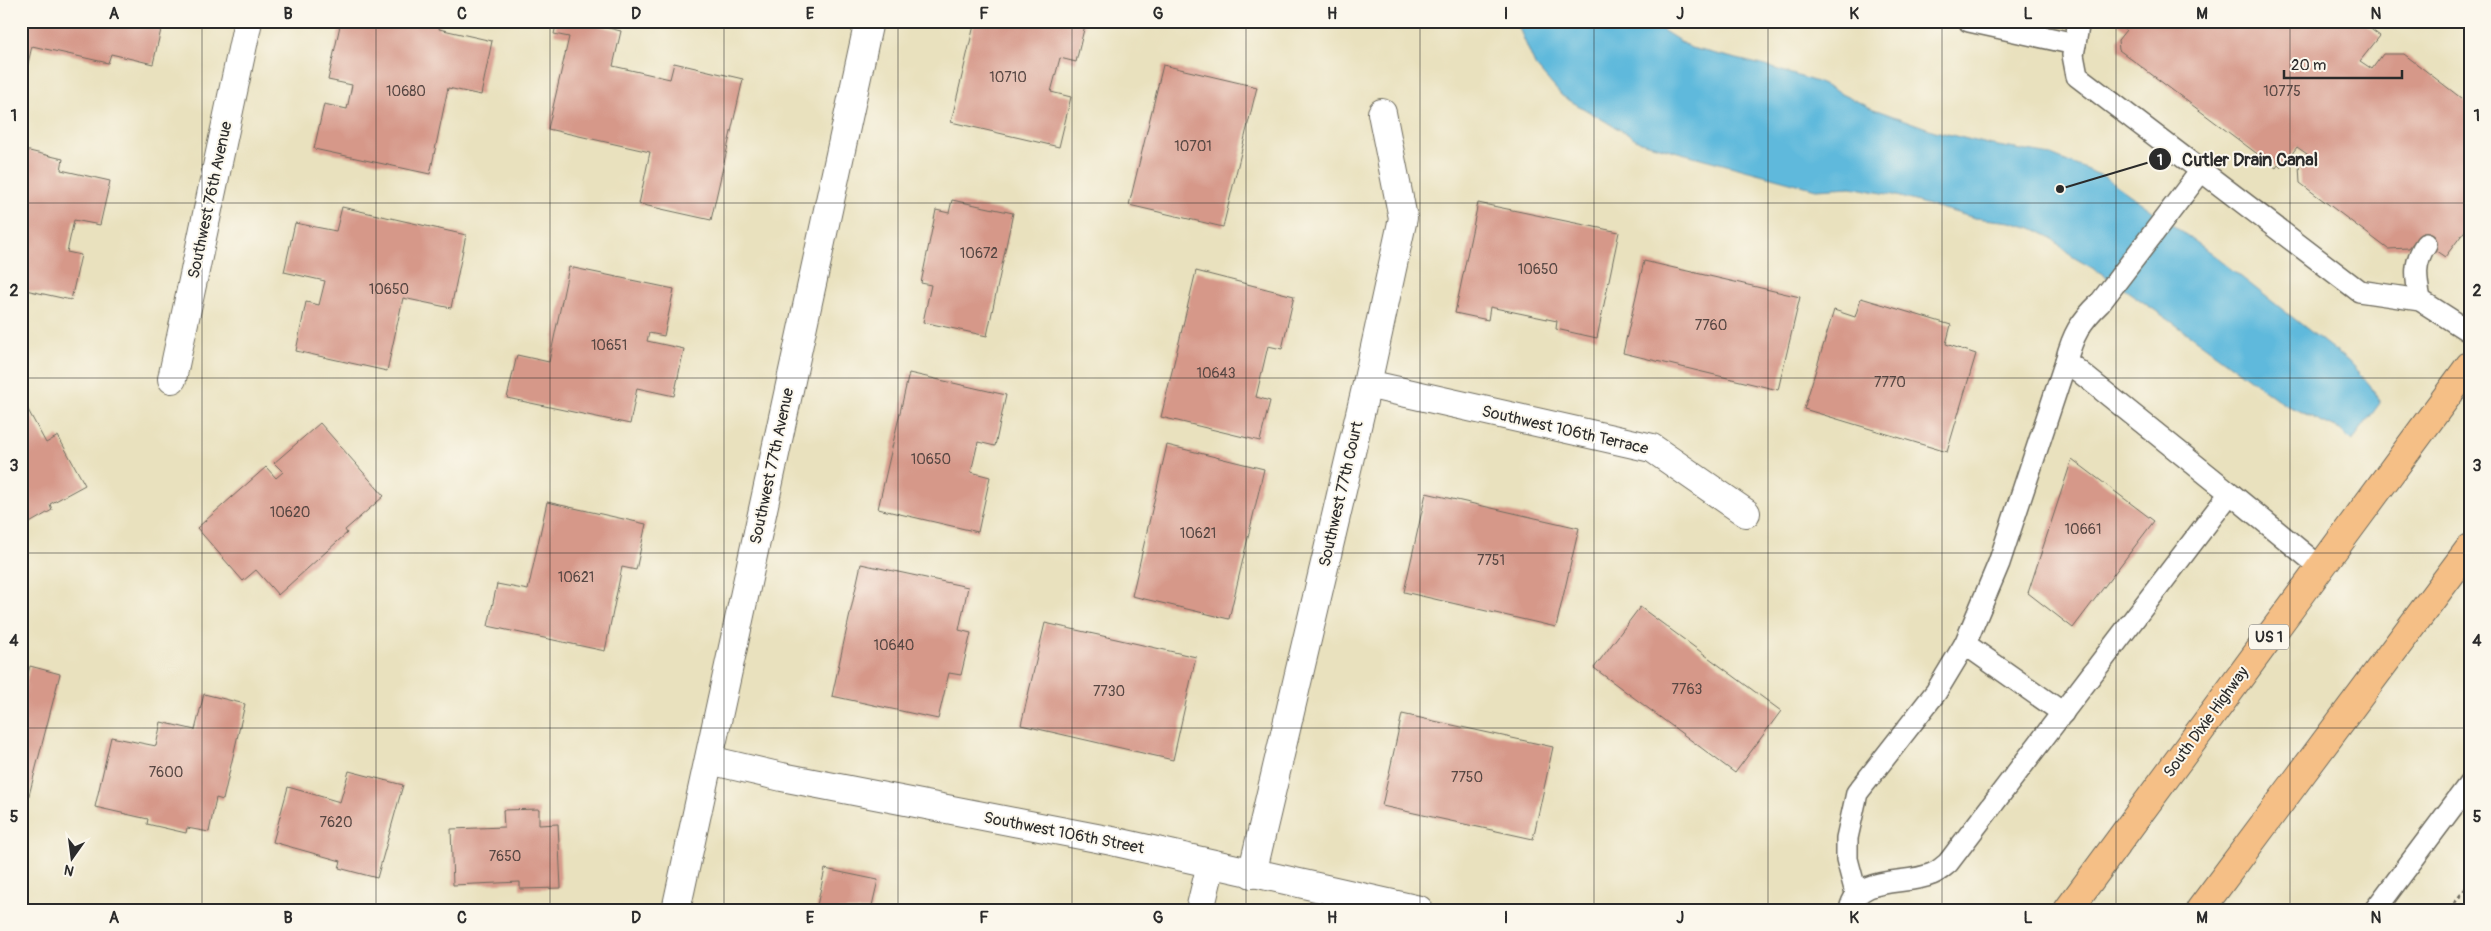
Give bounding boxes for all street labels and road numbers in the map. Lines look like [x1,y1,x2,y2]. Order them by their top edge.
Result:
street label: Southwest 76th Avenue [184,120,236,280]
street label: Southwest 77th Avenue [746,386,798,546]
street label: Southwest 106th Terrace [1480,401,1650,459]
street label: Southwest 77th Court [1315,419,1368,569]
road number: US 1 [2249,624,2289,650]
street label: South Dixie Highway [2159,662,2253,781]
street label: Southwest 106th Street [982,808,1146,858]

